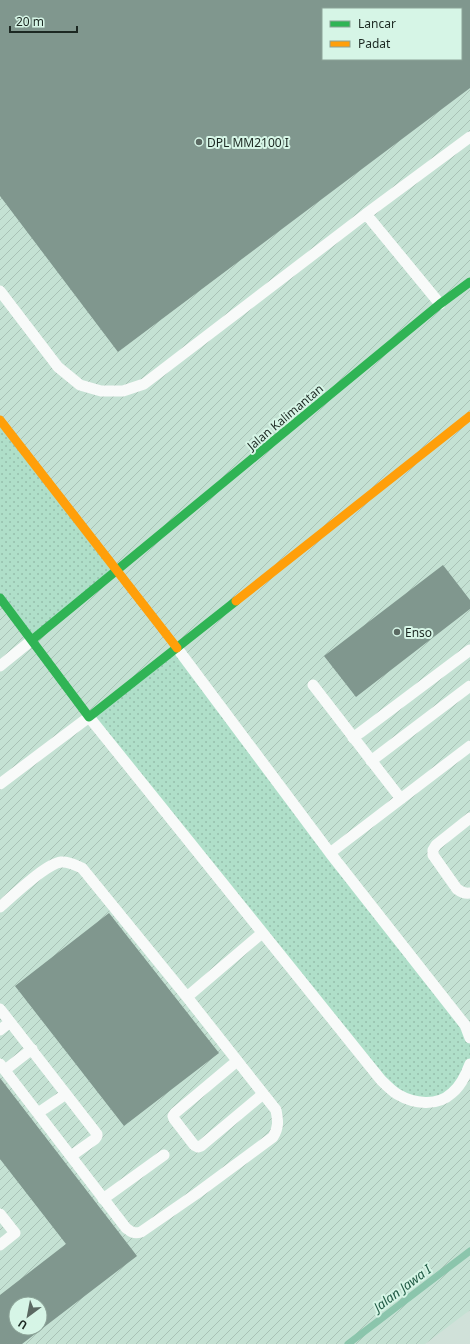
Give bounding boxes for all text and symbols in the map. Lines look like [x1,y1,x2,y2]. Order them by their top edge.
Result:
scale bar [10,8,77,34]
legend [322,8,462,60]
text: 20 m [16,13,44,30]
text: Lancar [358,15,396,32]
text: Padat [358,35,391,52]
place label: DPL MM2100 I [207,134,289,151]
marker: DPL MM2100 I [194,137,204,147]
street label: Jalan Kalimantan [243,380,327,455]
place label: Enso [405,624,432,641]
marker: Enso [392,627,402,637]
water label: Jalan Jawa I [367,1260,435,1317]
north arrow [8,1296,48,1336]
text: U [15,1316,30,1333]

